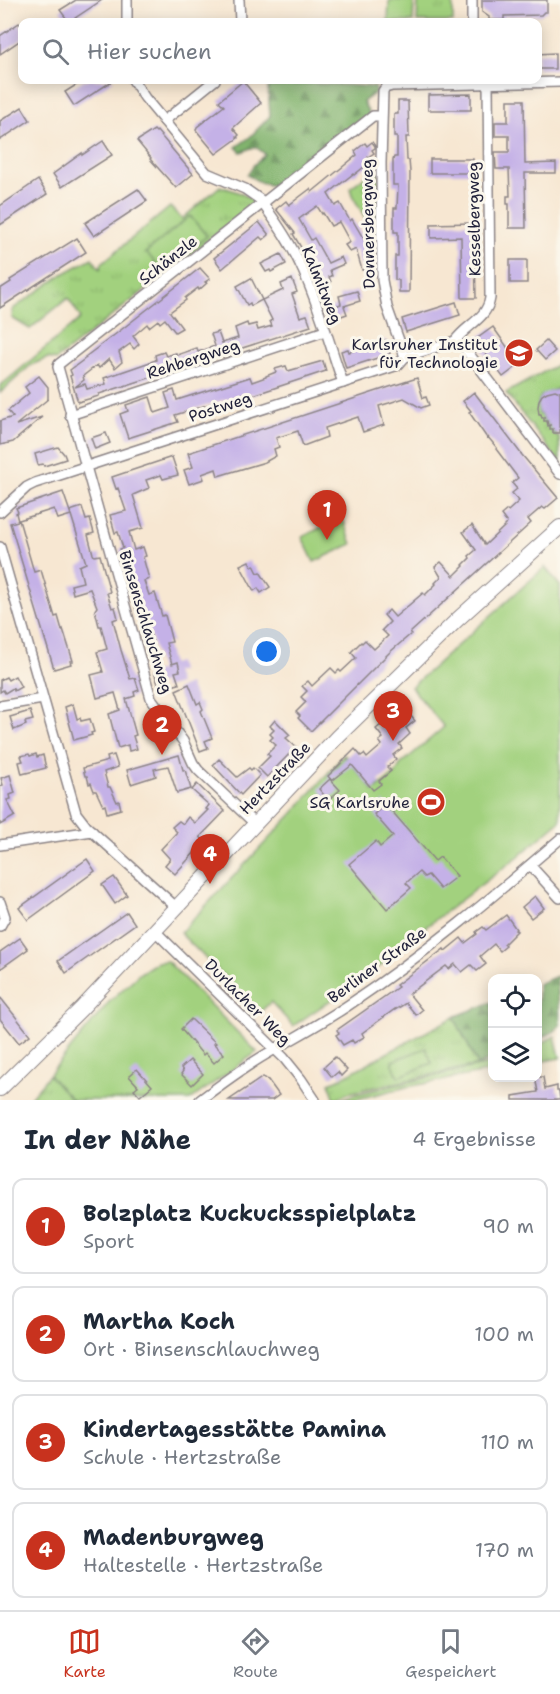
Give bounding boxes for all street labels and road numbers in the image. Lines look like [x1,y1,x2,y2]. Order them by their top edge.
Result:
street label: Donnersbergweg [356,159,380,289]
street label: Kesselbergweg [462,161,485,276]
street label: Schänzle [134,231,202,289]
street label: Kalmitweg [297,243,347,327]
street label: Rehbergweg [144,334,242,384]
street label: Postweg [186,387,254,427]
street label: Binsenschlauchweg [114,548,178,696]
street label: Hertzstraße [235,737,315,819]
street label: Berliner Straße [323,922,431,1008]
street label: Durlacher Weg [200,954,296,1050]

